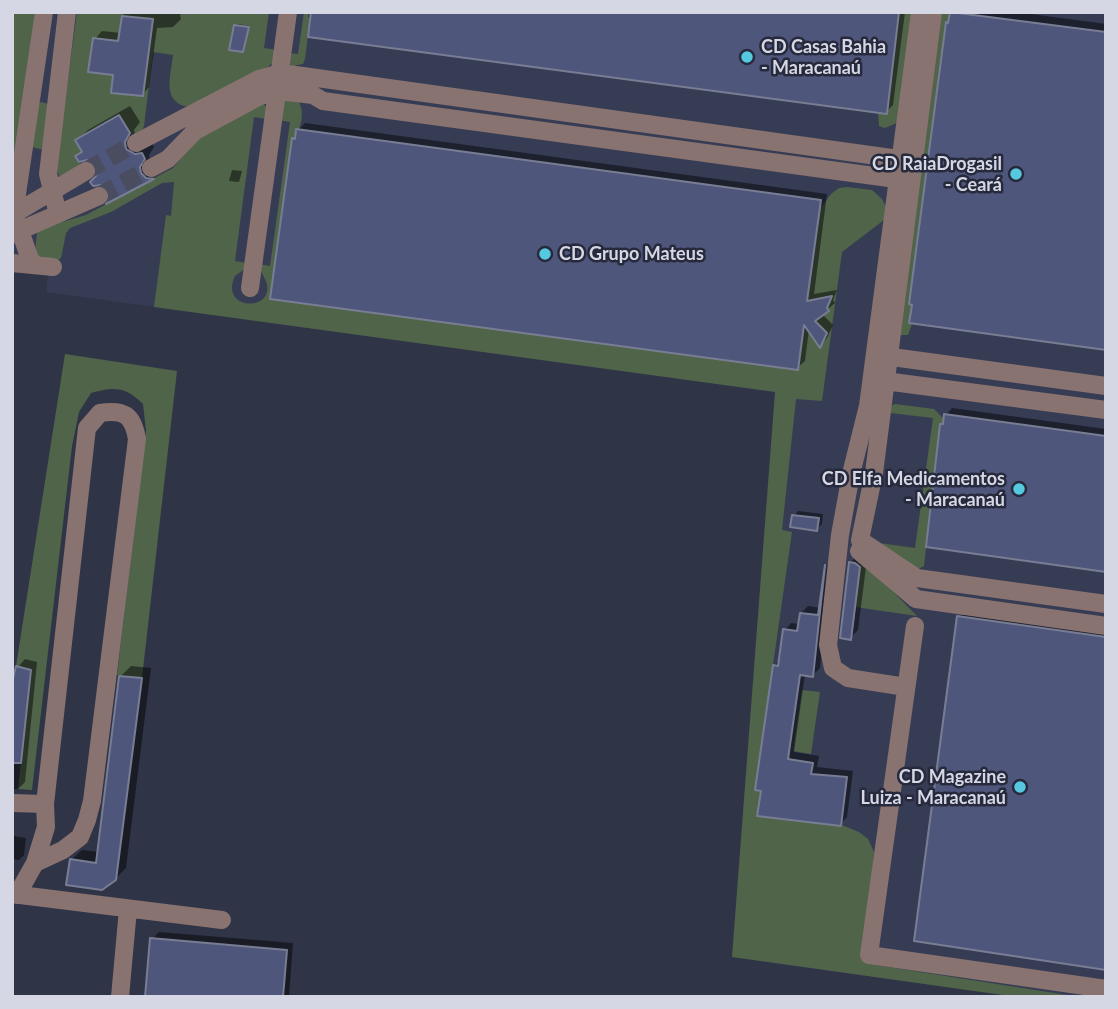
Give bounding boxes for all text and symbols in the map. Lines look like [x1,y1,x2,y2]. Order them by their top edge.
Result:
place label: CD Casas Bahia - Maracanaú [761,36,886,78]
marker: CD Casas Bahia - Maracanaú [739,49,755,65]
place label: CD RaiaDrogasil - Ceará [872,153,1002,196]
marker: CD RaiaDrogasil - Ceará [1008,166,1024,182]
place label: CD Grupo Mateus [559,243,704,265]
marker: CD Grupo Mateus [537,246,553,262]
place label: CD Elfa Medicamentos - Maracanaú [822,468,1005,510]
marker: CD Elfa Medicamentos - Maracanaú [1011,481,1027,497]
place label: CD Magazine Luiza - Maracanaú [861,766,1006,808]
marker: CD Magazine Luiza - Maracanaú [1012,779,1028,795]

